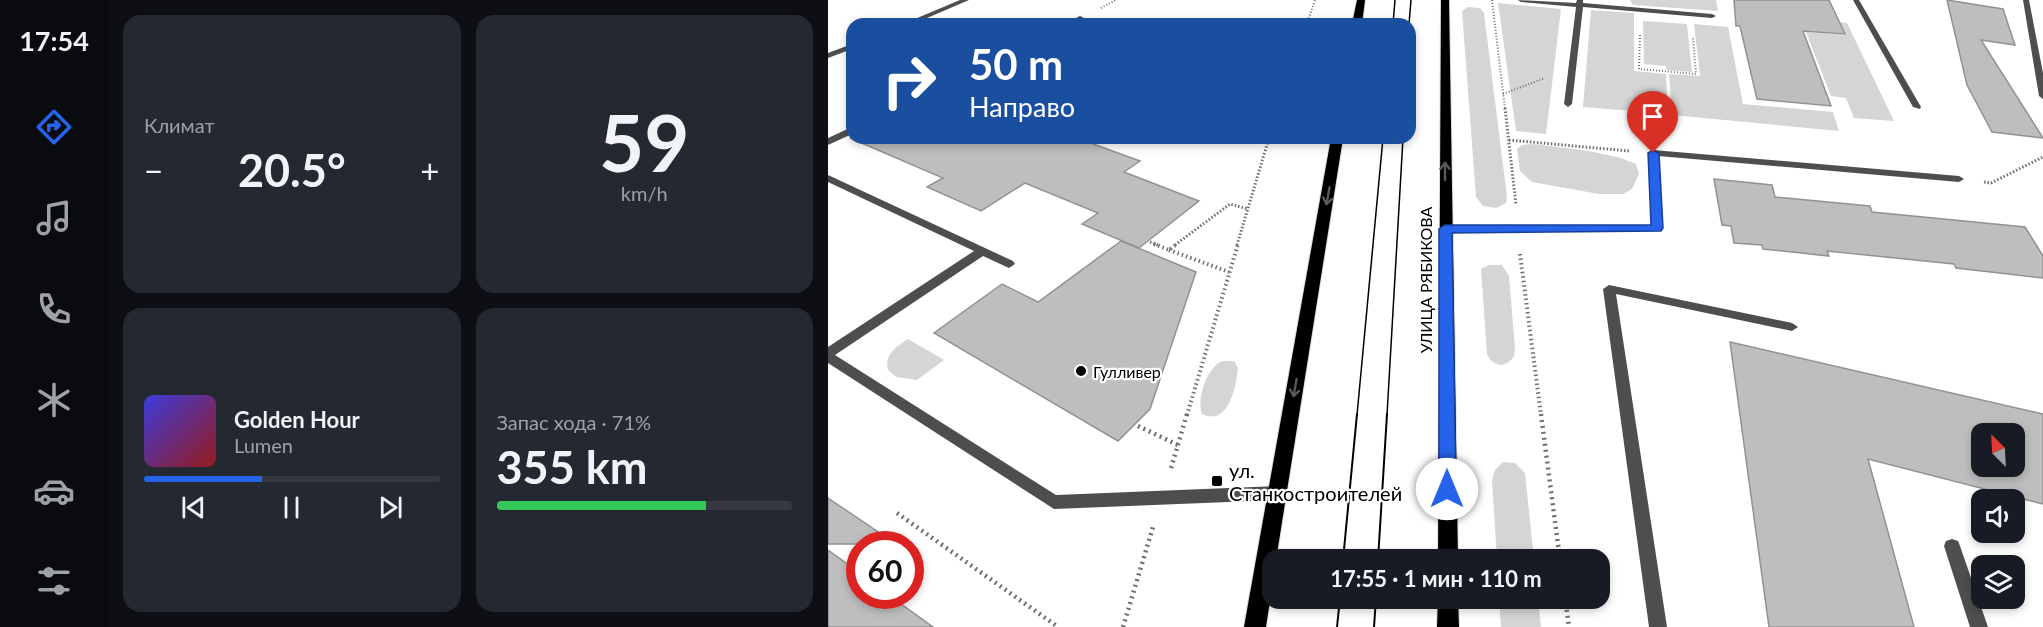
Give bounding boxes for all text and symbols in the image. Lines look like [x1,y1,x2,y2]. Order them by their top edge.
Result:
text: 17:54 [19,24,89,57]
text: 50 m [969,39,1063,89]
icon: right [870,42,948,120]
text: Направо [969,90,1075,123]
pin [1627,91,1678,153]
text: 59 [599,95,689,189]
icon: arrive [1636,100,1669,133]
icon: directions [33,106,75,148]
text: Климат [144,113,215,137]
text: 20.5° [238,143,346,197]
text: − [144,150,163,190]
text: + [420,150,440,190]
one-way arrow [1439,161,1451,181]
text: km/h [621,181,668,205]
one-way arrow [1322,185,1333,205]
icon: music [33,197,75,239]
street label: УЛИЦА РЯБИКОВА [1416,207,1435,353]
icon: phone [33,288,75,330]
place label: Гулливер [1093,362,1161,381]
marker: Гулливер [1074,364,1088,378]
one-way arrow [1289,378,1300,397]
icon: climate [33,379,75,421]
text: Golden Hour [234,406,360,433]
text: Запас хода · 71% [497,410,651,434]
north arrow [1971,423,2025,477]
map controls [1971,423,2025,609]
text: Lumen [234,433,293,457]
text: 355 km [497,440,647,494]
position arrow [1415,457,1479,521]
place label: ул. Станкостроителей [1229,458,1402,505]
icon: car [33,470,75,512]
marker: ул. Станкостроителей [1210,474,1224,488]
button: sound [1971,489,2025,543]
icon: previous [177,491,210,524]
icon: pause [275,491,308,524]
icon: next [374,491,407,524]
speed limit sign: 60 [846,531,924,609]
button: layers [1971,555,2025,609]
icon: filters [33,560,75,602]
text: 17:55 · 1 мин · 110 m [1330,565,1542,592]

